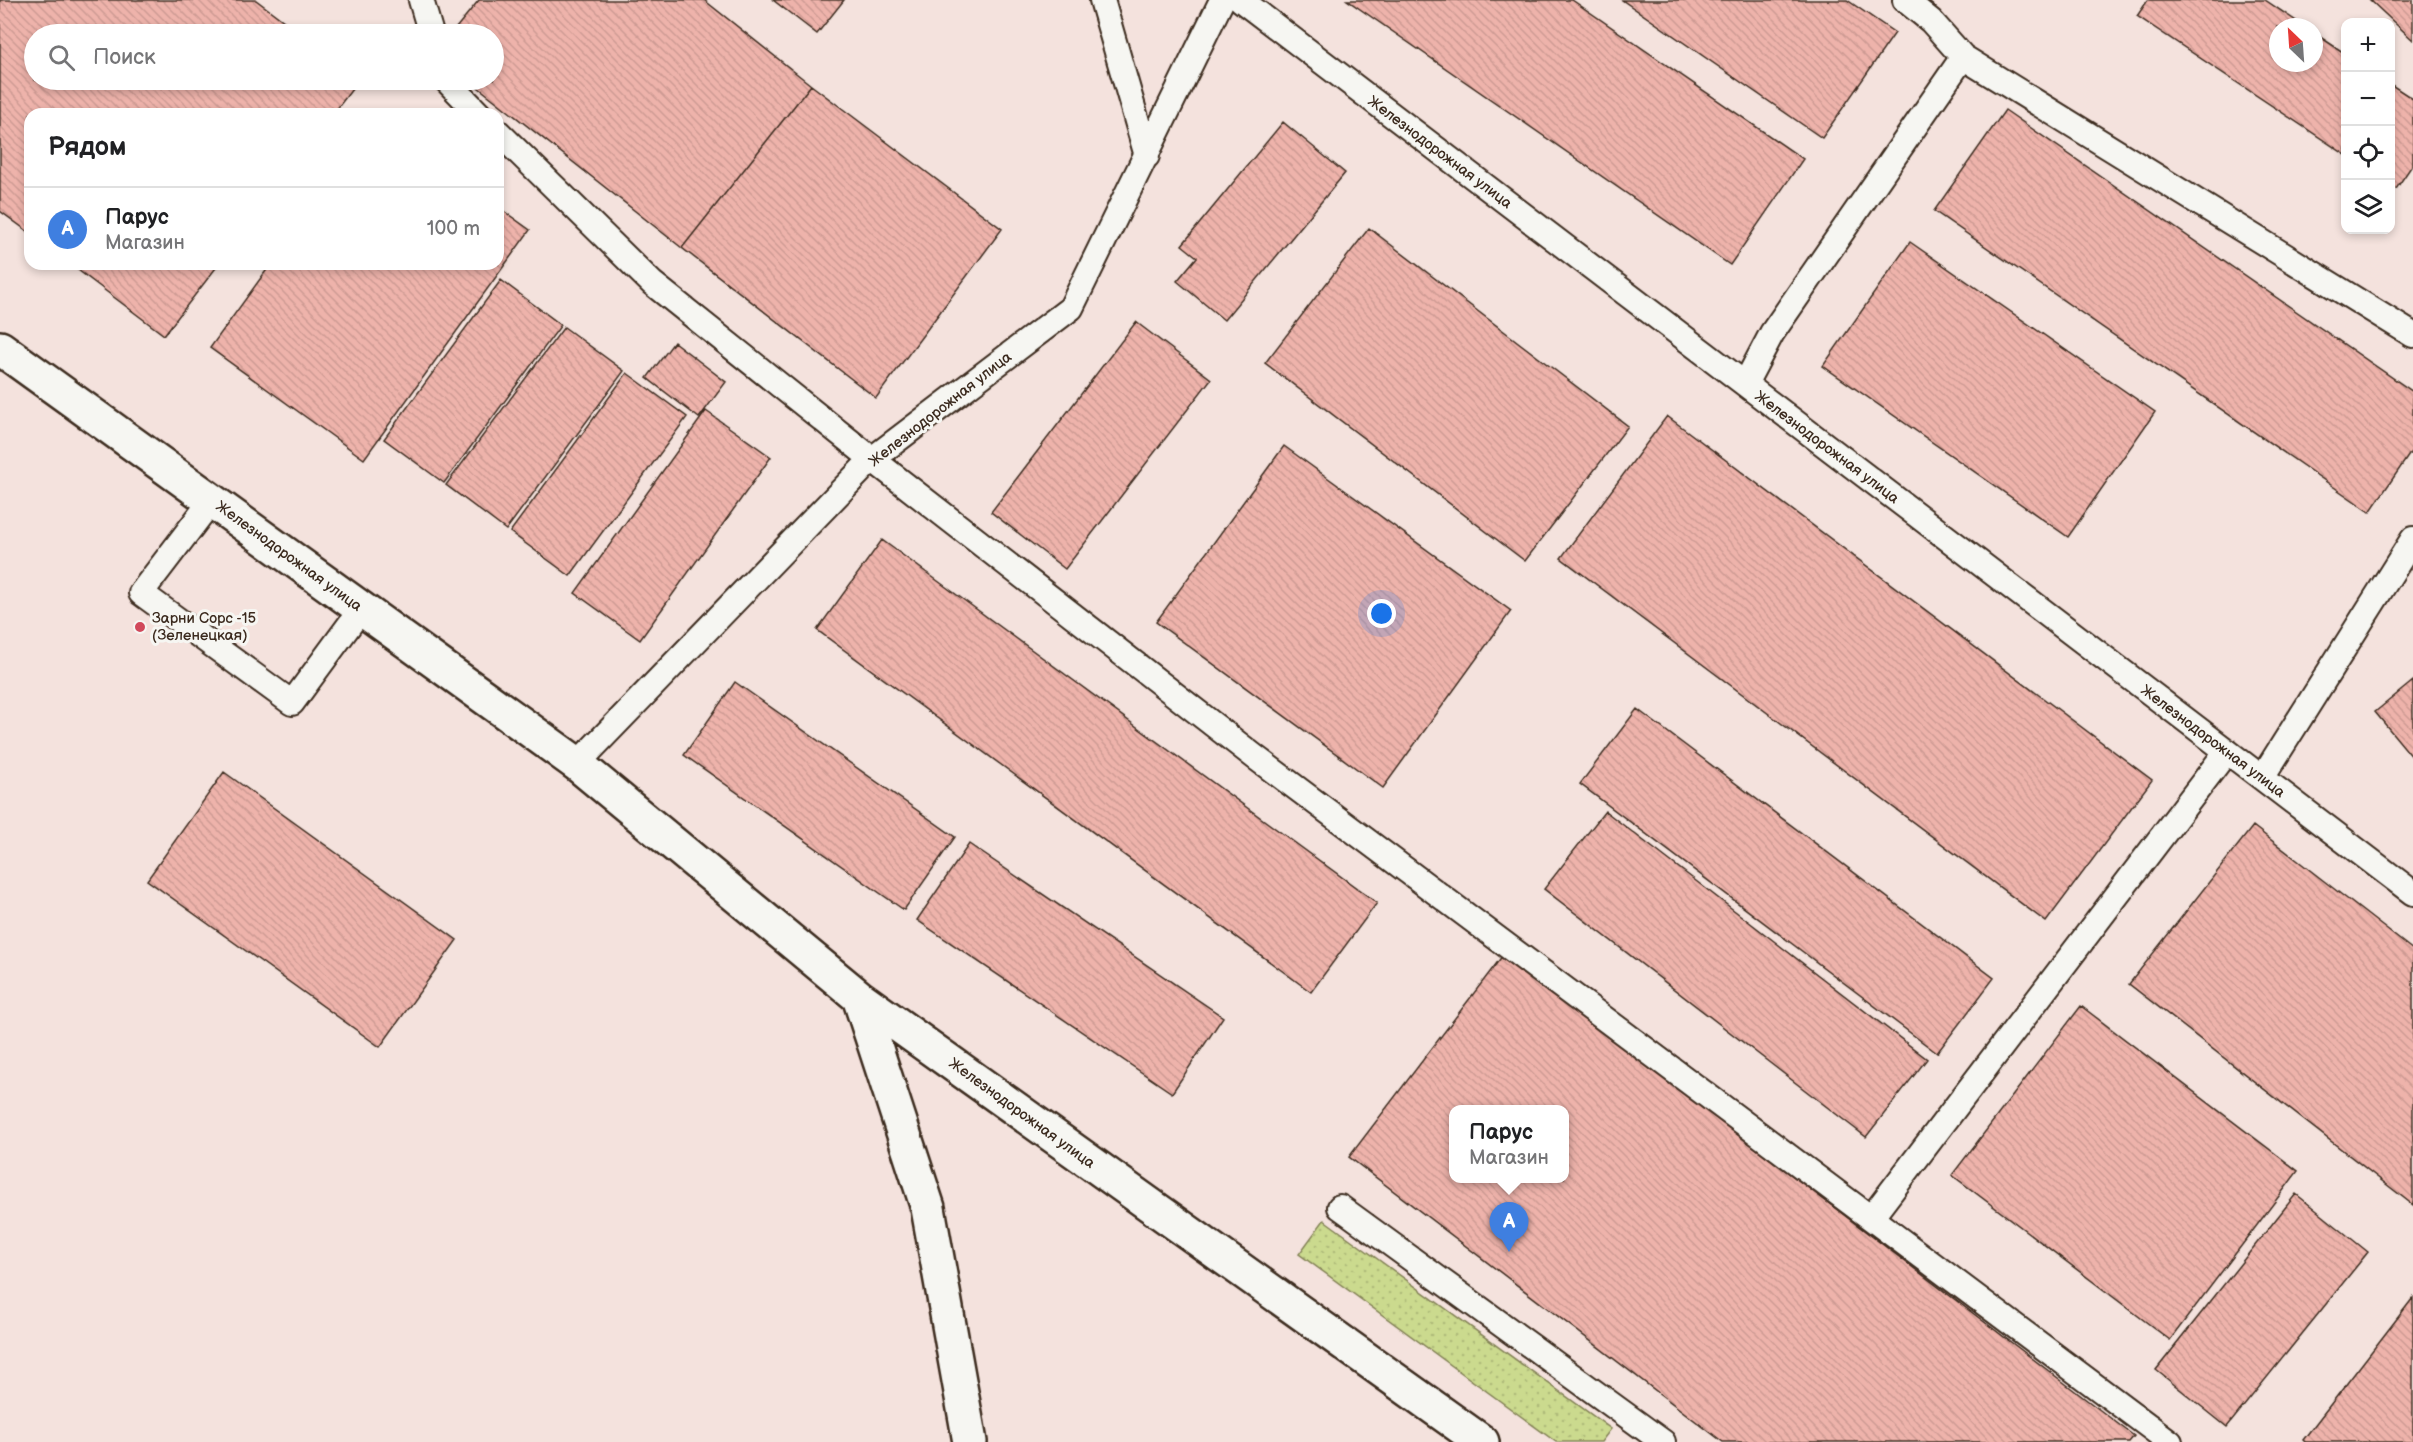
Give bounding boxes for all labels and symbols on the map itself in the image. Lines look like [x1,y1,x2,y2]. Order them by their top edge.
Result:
north arrow [2269,18,2323,72]
street label: Железнодорожная улица [1364,92,1516,213]
street label: Железнодорожная улица [865,348,1016,471]
street label: Железнодорожная улица [1751,387,1903,508]
street label: Железнодорожная улица [212,497,366,616]
your location [1367,599,1396,628]
place label: Зарни Сорс -15 (Зеленецкая) [152,609,256,645]
marker: Зарни Сорс -15 (Зеленецкая) [133,620,147,634]
street label: Железнодорожная улица [2137,681,2289,802]
street label: Железнодорожная улица [945,1054,1099,1173]
pin: A [1490,1202,1528,1252]

